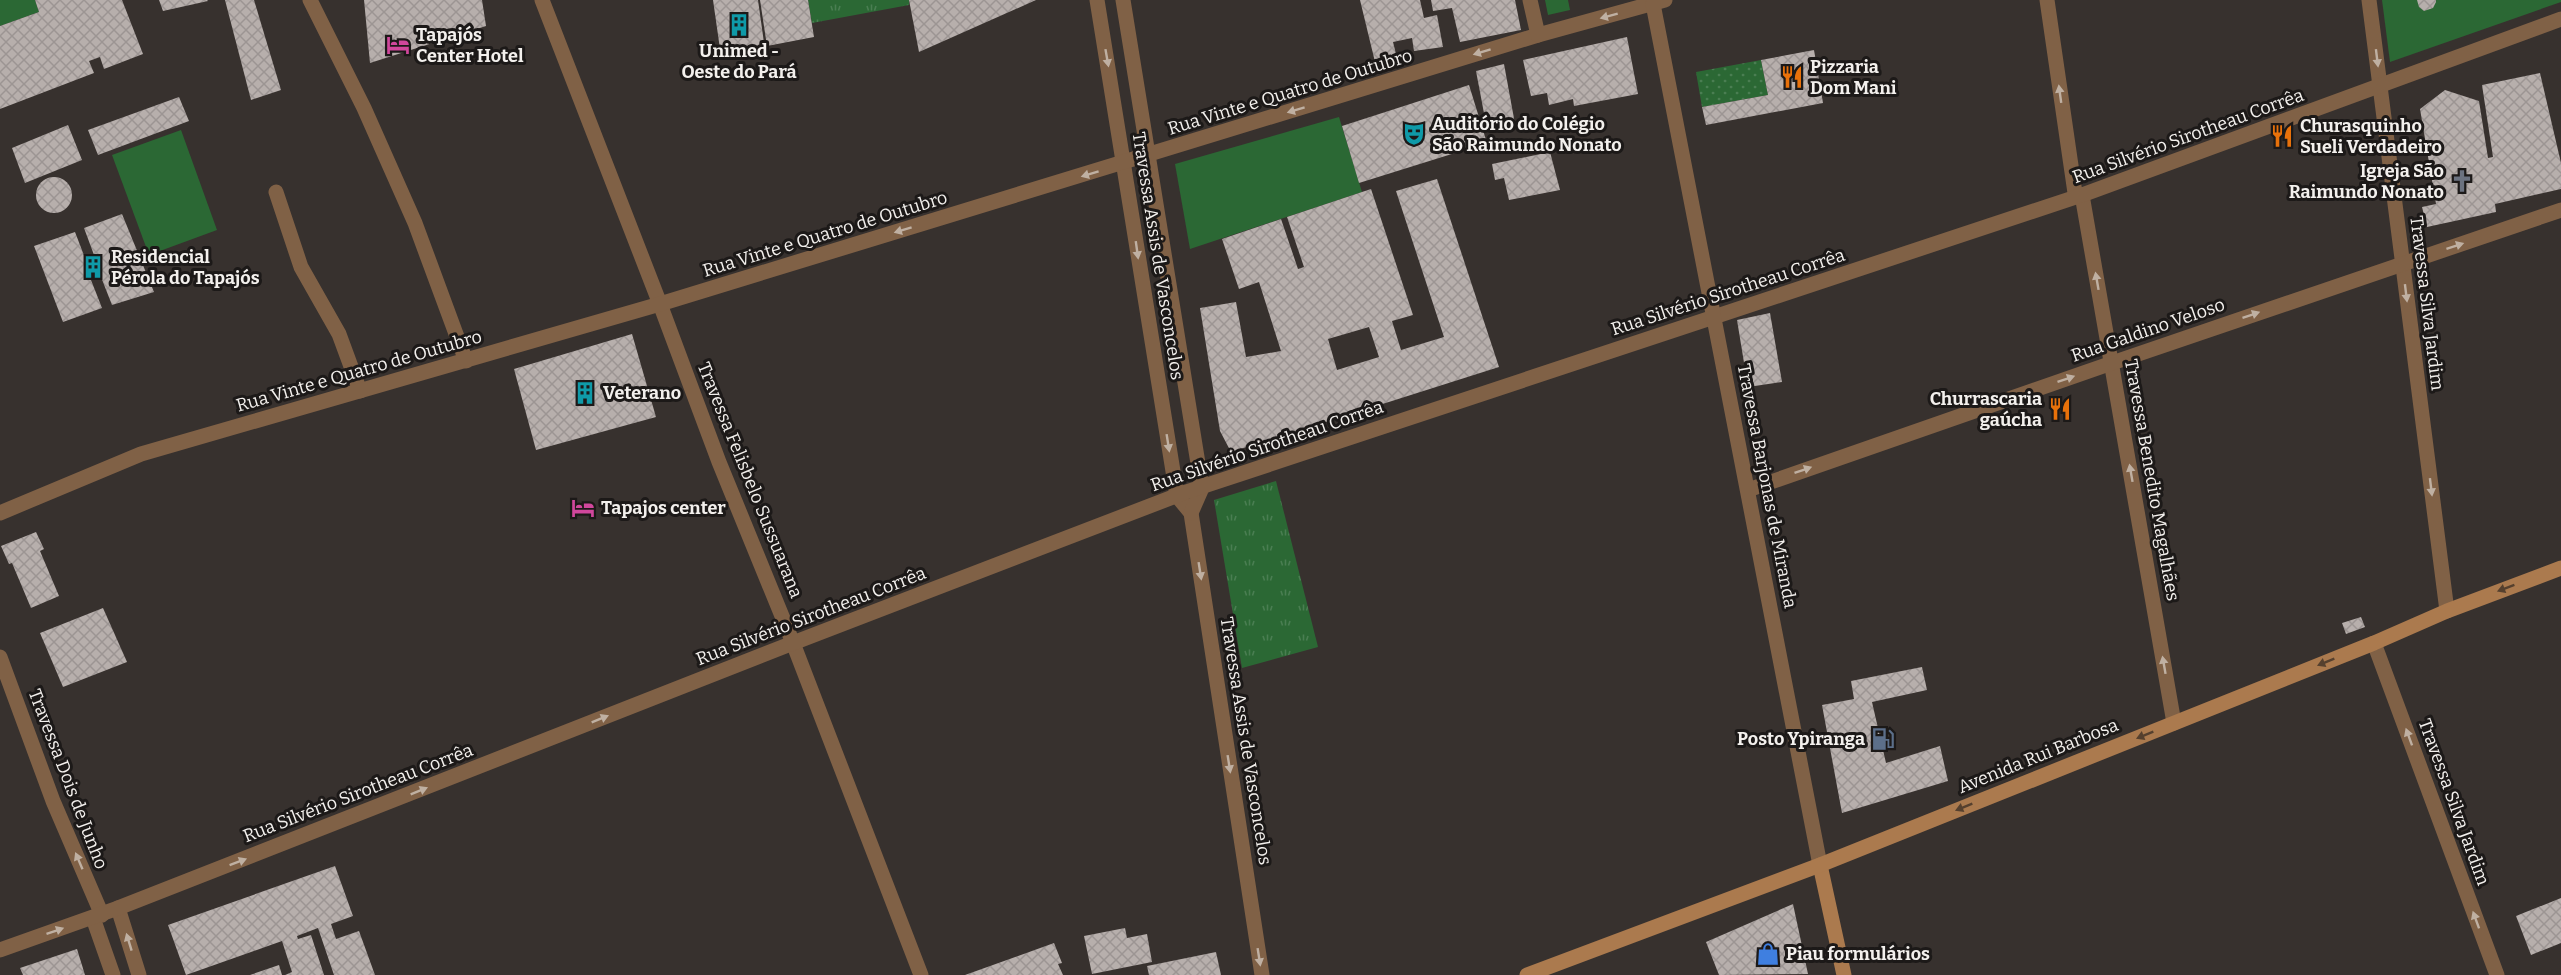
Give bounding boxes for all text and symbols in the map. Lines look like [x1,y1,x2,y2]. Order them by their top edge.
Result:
one-way arrow [1600,11,1618,21]
building icon: Unimed - Oeste do Pará [726,12,752,38]
place label: Tapajós Center Hotel [416,24,524,67]
hotel icon: Tapajós Center Hotel [385,32,411,58]
place label: Unimed - Oeste do Pará [681,40,797,83]
street label: Rua Vinte e Quatro de Outubro [1165,44,1415,140]
one-way arrow [1103,48,1112,67]
one-way arrow [1473,48,1491,57]
one-way arrow [2372,49,2382,68]
place label: Pizzaria Dom Mani [1810,56,1897,99]
restaurant icon: Pizzaria Dom Mani [1779,64,1805,90]
one-way arrow [2056,84,2065,103]
street label: Rua Silvério Sirotheau Corrêa [2069,84,2307,188]
one-way arrow [1287,106,1305,115]
place label: Auditório do Colégio São Raimundo Nonato [1432,113,1622,156]
place label: Churasquinho Sueli Verdadeiro [2300,115,2442,158]
theatre icon: Auditório do Colégio São Raimundo Nonato [1401,121,1427,147]
restaurant icon: Churasquinho Sueli Verdadeiro [2269,123,2295,149]
street label: Travessa Assis de Vasconcelos [1128,130,1188,382]
place label: Igreja São Raimundo Nonato [2289,160,2444,203]
church icon: Igreja São Raimundo Nonato [2449,168,2475,194]
one-way arrow [1080,170,1098,179]
street label: Rua Vinte e Quatro de Outubro [700,186,950,282]
street label: Travessa Silva Jardim [2405,214,2449,392]
one-way arrow [894,226,912,236]
one-way arrow [2446,240,2464,250]
one-way arrow [1133,241,1142,260]
street label: Rua Silvério Sirotheau Corrêa [1608,244,1848,340]
place label: Residencial Pérola do Tapajós [111,246,260,289]
building icon: Residencial Pérola do Tapajós [80,254,106,280]
one-way arrow [2093,271,2102,290]
one-way arrow [2401,284,2410,303]
street label: Rua Galdino Veloso [2068,293,2228,367]
one-way arrow [2242,310,2260,320]
street label: Rua Vinte e Quatro de Outubro [234,325,484,417]
street label: Travessa Benedito Magalhães [2120,357,2184,603]
street label: Travessa Felisbelo Sussuarana [692,359,808,601]
street label: Travessa Barjonas de Miranda [1732,362,1802,610]
one-way arrow [2058,373,2076,383]
building icon: Veterano [572,380,598,406]
place label: Veterano [603,382,681,404]
place label: Churrascaria gaúcha [1930,388,2042,431]
street label: Rua Silvério Sirotheau Corrêa [1148,396,1386,496]
restaurant icon: Churrascaria gaúcha [2047,396,2073,422]
one-way arrow [1164,434,1173,453]
one-way arrow [2126,464,2135,483]
one-way arrow [1794,465,1812,475]
one-way arrow [2426,477,2435,496]
hotel icon: Tapajos center [570,495,596,521]
place label: Tapajos center [601,497,726,519]
street label: Rua Silvério Sirotheau Corrêa [693,562,929,670]
one-way arrow [1195,562,1204,581]
one-way arrow [2497,584,2515,594]
street label: Travessa Assis de Vasconcelos [1216,615,1276,867]
one-way arrow [2160,656,2169,675]
one-way arrow [2317,658,2335,667]
street label: Travessa Dois de Junho [23,686,113,872]
one-way arrow [592,714,610,724]
street label: Avenida Rui Barbosa [1955,714,2122,798]
street label: Travessa Silva Jardim [2414,716,2494,888]
fuel station icon: Posto Ypiranga [1870,726,1896,752]
place label: Posto Ypiranga [1737,728,1865,750]
one-way arrow [2404,728,2413,746]
one-way arrow [2136,731,2154,740]
street label: Rua Silvério Sirotheau Corrêa [240,739,476,847]
one-way arrow [1225,755,1234,774]
one-way arrow [410,785,428,795]
one-way arrow [1955,803,1973,812]
one-way arrow [73,852,83,870]
one-way arrow [229,857,247,867]
one-way arrow [2471,911,2481,929]
one-way arrow [46,925,64,935]
one-way arrow [123,933,133,951]
shop icon: Piau formulários [1755,941,1781,967]
place label: Piau formulários [1786,943,1930,965]
one-way arrow [1255,947,1264,966]

